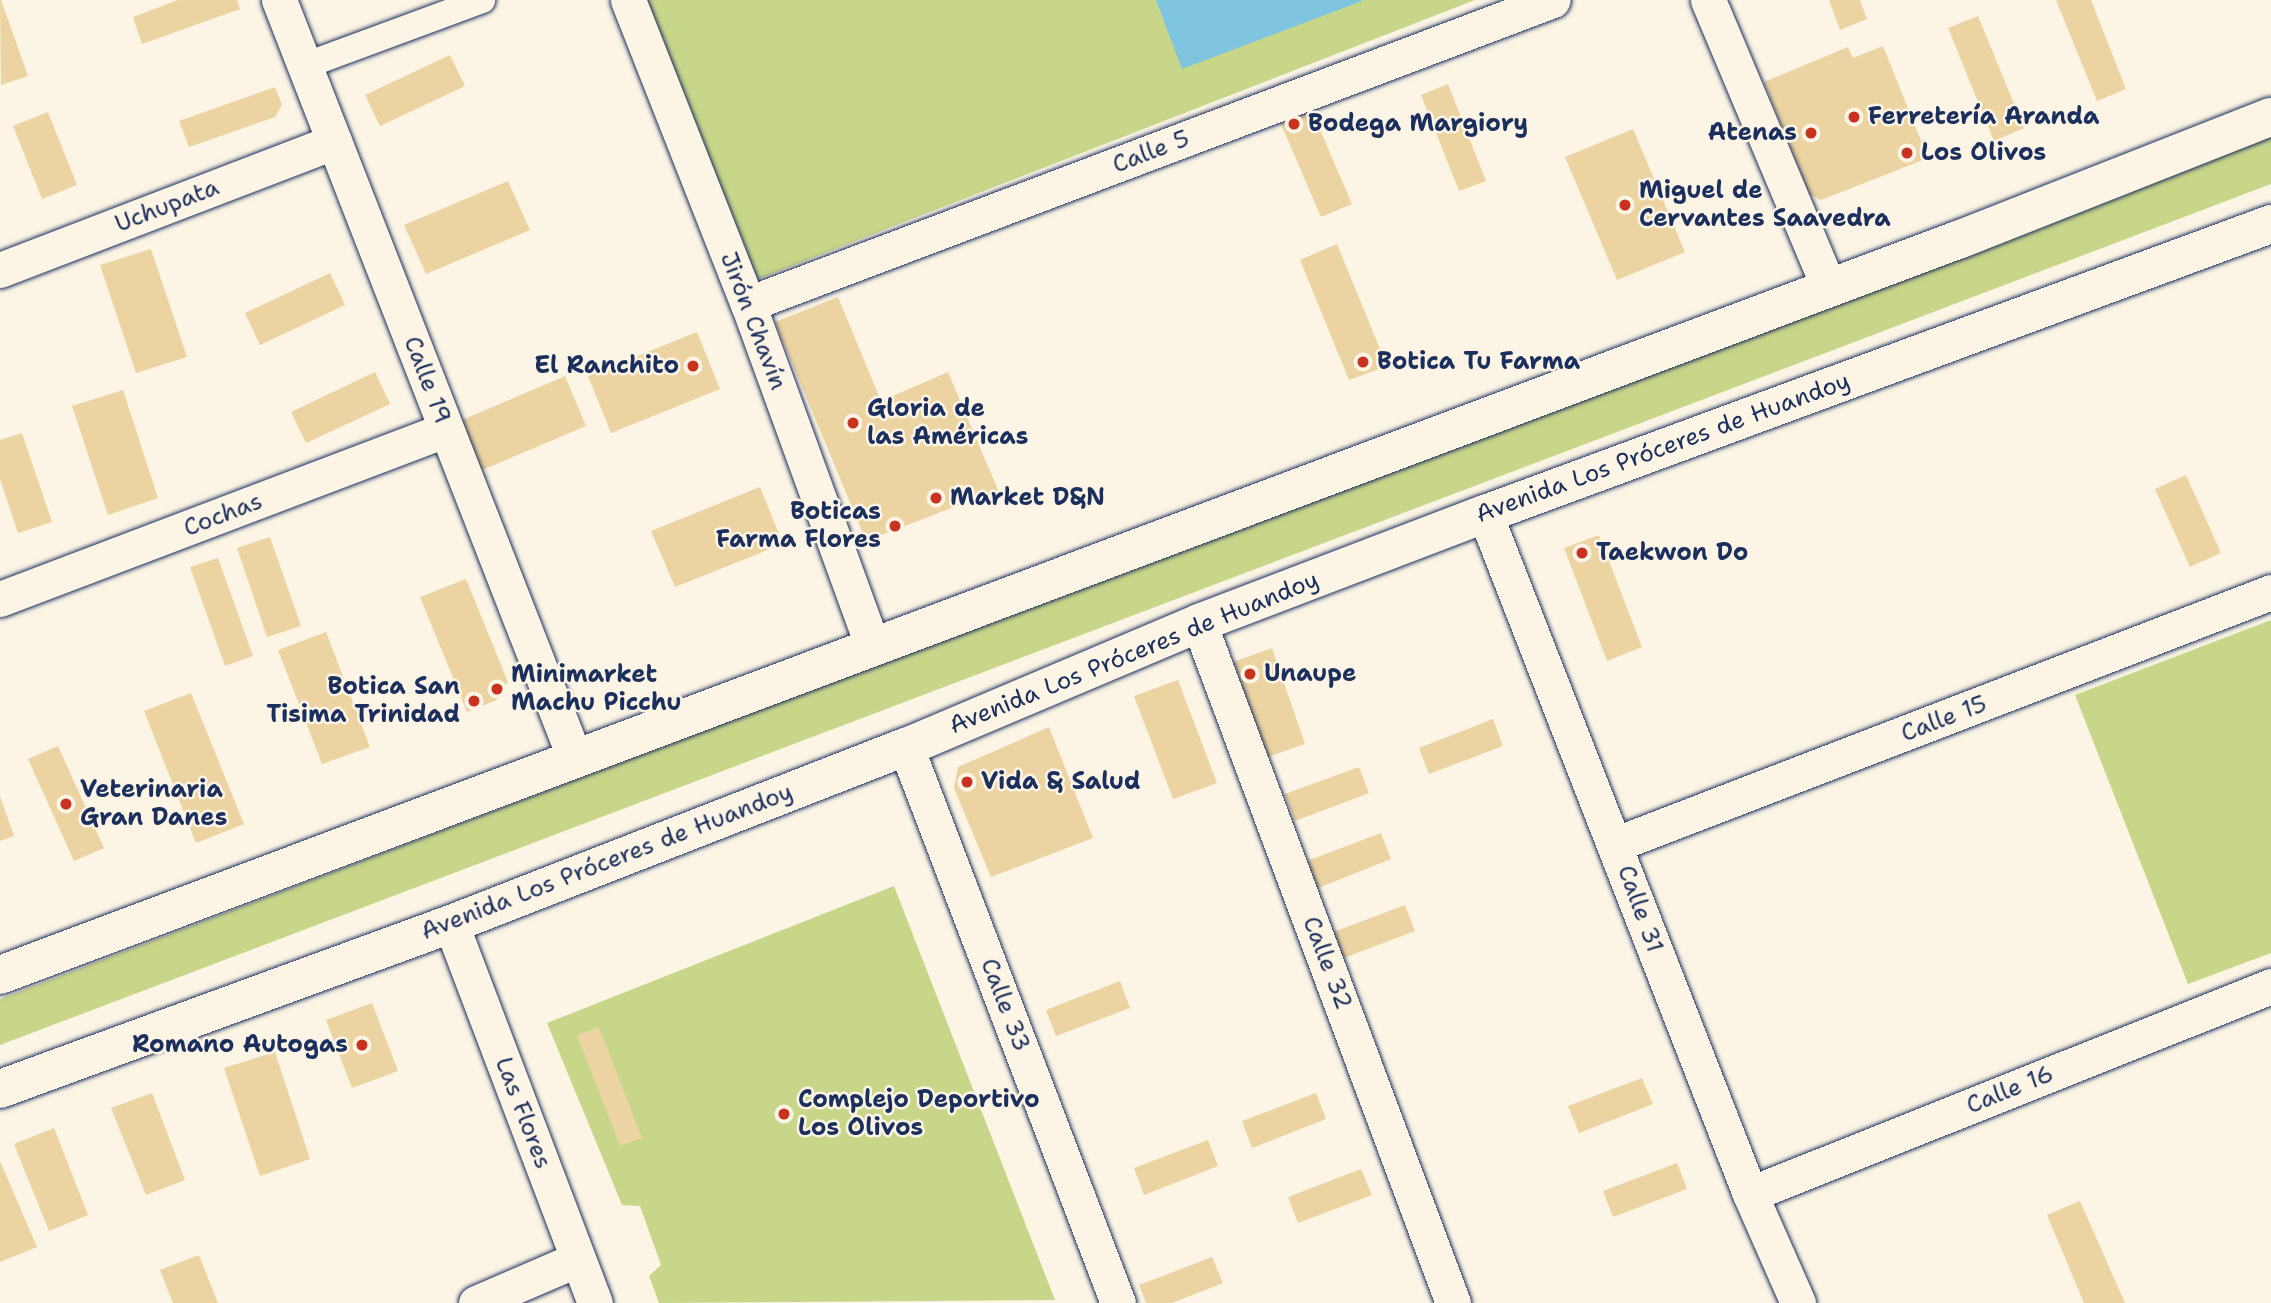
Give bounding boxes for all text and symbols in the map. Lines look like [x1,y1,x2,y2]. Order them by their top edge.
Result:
place label: Ferretería Aranda [1868,103,2099,131]
marker: Ferretería Aranda [1846,109,1862,125]
place label: Bodega Margiory [1308,110,1528,138]
marker: Bodega Margiory [1286,116,1302,132]
place label: Atenas [1708,119,1797,147]
street label: Calle 5 [1109,124,1193,180]
marker: Atenas [1803,125,1819,141]
place label: Los Olivos [1921,139,2046,167]
marker: Los Olivos [1899,145,1915,161]
street label: Uchupata [111,173,223,239]
place label: Miguel de Cervantes Saavedra [1639,177,1891,233]
marker: Miguel de Cervantes Saavedra [1617,197,1633,213]
street label: Jirón Chavín [714,248,792,394]
street label: Calle 19 [397,332,457,428]
place label: Botica Tu Farma [1377,348,1580,376]
place label: El Ranchito [534,352,679,380]
marker: Botica Tu Farma [1355,354,1371,370]
marker: El Ranchito [685,358,701,374]
street label: Avenida Los Próceres de Huandoy [1472,367,1854,529]
place label: Gloria de las Américas [867,395,1028,451]
marker: Gloria de las Américas [845,415,861,431]
place label: Market D&N [950,484,1105,512]
street label: Cochas [180,487,266,543]
marker: Market D&N [928,490,944,506]
place label: Boticas Farma Flores [716,498,881,554]
marker: Boticas Farma Flores [887,518,903,534]
place label: Taekwon Do [1596,539,1748,567]
marker: Taekwon Do [1574,545,1590,561]
street label: Avenida Los Próceres de Huandoy [945,565,1323,741]
place label: Unaupe [1264,660,1356,688]
place label: Minimarket Machu Picchu [511,661,681,717]
marker: Unaupe [1242,666,1258,682]
place label: Botica San Tisima Trinidad [266,673,460,729]
marker: Minimarket Machu Picchu [489,681,505,697]
street label: Calle 15 [1897,690,1991,748]
marker: Botica San Tisima Trinidad [466,693,482,709]
place label: Vida & Salud [981,768,1141,796]
marker: Vida & Salud [959,774,975,790]
place label: Veterinaria Gran Danes [80,776,227,832]
street label: Avenida Los Próceres de Huandoy [417,778,797,946]
marker: Veterinaria Gran Danes [58,796,74,812]
street label: Calle 31 [1611,861,1669,957]
street label: Calle 32 [1296,912,1358,1014]
street label: Calle 33 [974,954,1036,1056]
place label: Romano Autogas [132,1031,348,1059]
marker: Romano Autogas [354,1037,370,1053]
street label: Las Flores [489,1053,557,1173]
street label: Calle 16 [1962,1060,2058,1120]
place label: Complejo Deportivo Los Olivos [798,1086,1040,1142]
marker: Complejo Deportivo Los Olivos [776,1106,792,1122]

